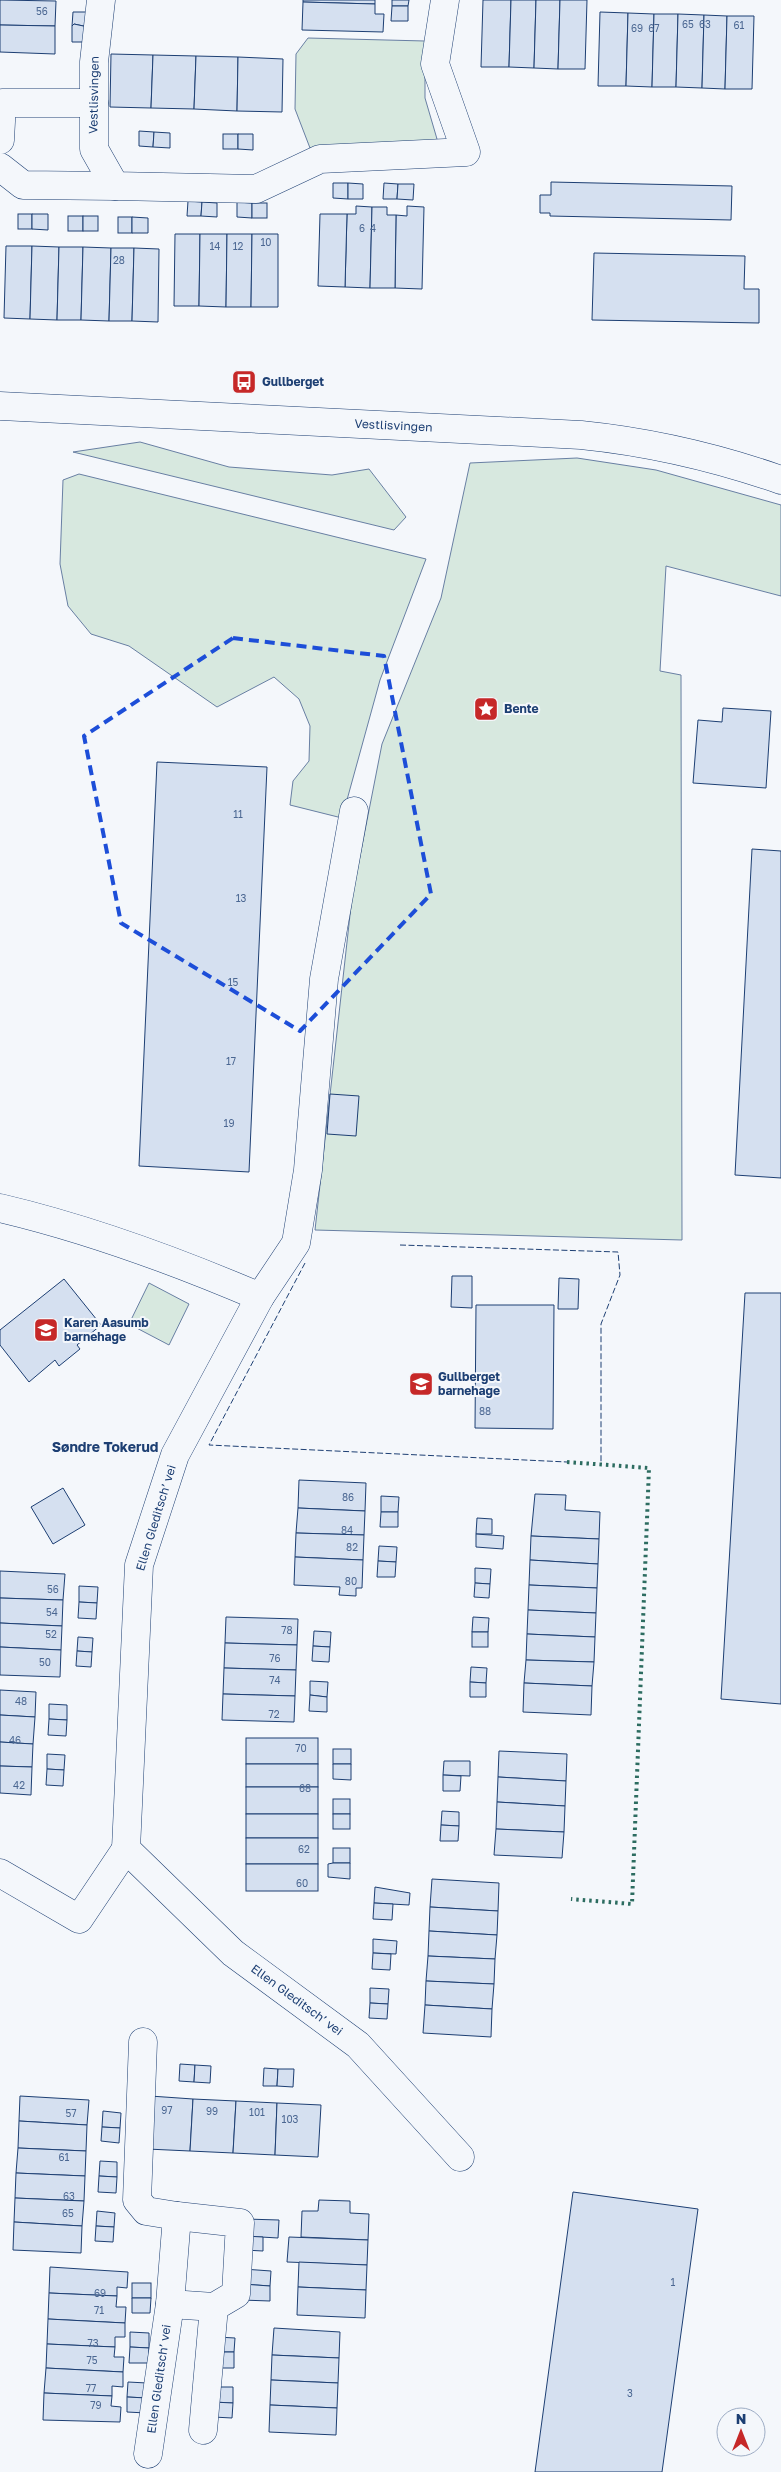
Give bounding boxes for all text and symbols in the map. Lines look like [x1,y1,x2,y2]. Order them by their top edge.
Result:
house number: 56 [36,5,48,17]
house number: 65 [682,18,694,30]
house number: 63 [699,18,711,30]
house number: 61 [734,19,745,31]
house number: 69 [631,22,643,34]
house number: 67 [648,22,660,34]
street label: Vestlisvingen [85,56,102,134]
house number: 6 [359,222,365,234]
house number: 4 [370,222,376,234]
house number: 10 [260,236,272,248]
house number: 14 [210,240,220,252]
house number: 12 [233,240,244,252]
house number: 28 [113,254,125,266]
bus stop icon: Gullberget [231,369,257,395]
place label: Gullberget [262,374,324,389]
street label: Vestlisvingen [354,416,433,435]
place icon: Bente [473,696,499,722]
place label: Bente [504,701,539,716]
house number: 11 [233,808,243,820]
house number: 13 [236,892,246,904]
house number: 15 [228,976,239,988]
house number: 17 [226,1055,236,1067]
house number: 19 [224,1117,234,1129]
place label: Karen Aasumb barnehage [64,1315,149,1344]
school or university icon: Karen Aasumb barnehage [33,1317,59,1343]
place label: Gullberget barnehage [438,1369,500,1398]
school or university icon: Gullberget barnehage [408,1371,434,1397]
house number: 88 [479,1405,491,1417]
district label: Søndre Tokerud [52,1438,158,1455]
street label: Ellen Gleditsch’ vei [132,1463,179,1573]
house number: 86 [342,1491,354,1503]
house number: 84 [341,1524,353,1536]
house number: 82 [346,1541,358,1553]
house number: 80 [345,1575,357,1587]
house number: 56 [47,1583,59,1595]
house number: 54 [46,1606,58,1618]
house number: 78 [281,1624,293,1636]
house number: 52 [45,1628,57,1640]
house number: 76 [269,1652,281,1664]
house number: 50 [39,1656,51,1668]
house number: 74 [269,1674,281,1686]
house number: 48 [15,1695,27,1707]
house number: 72 [268,1708,280,1720]
house number: 46 [9,1734,21,1746]
house number: 70 [295,1742,307,1754]
house number: 42 [13,1779,25,1791]
house number: 68 [299,1782,311,1794]
house number: 62 [298,1843,310,1855]
house number: 60 [296,1877,308,1889]
street label: Ellen Gleditsch’ vei [248,1961,346,2038]
house number: 97 [161,2104,173,2116]
house number: 99 [206,2105,218,2117]
house number: 101 [249,2106,265,2118]
house number: 57 [65,2107,77,2119]
house number: 103 [282,2113,299,2125]
house number: 61 [59,2151,70,2163]
house number: 63 [63,2190,75,2202]
house number: 65 [62,2207,74,2219]
house number: 1 [671,2276,676,2288]
house number: 69 [94,2287,106,2299]
house number: 71 [94,2304,104,2316]
street label: Ellen Gleditsch’ vei [143,2323,174,2435]
house number: 73 [87,2337,99,2349]
house number: 75 [86,2354,98,2366]
house number: 77 [86,2382,96,2394]
house number: 3 [627,2387,633,2399]
house number: 79 [90,2399,102,2411]
north arrow [716,2407,766,2457]
text: N [736,2410,746,2427]

